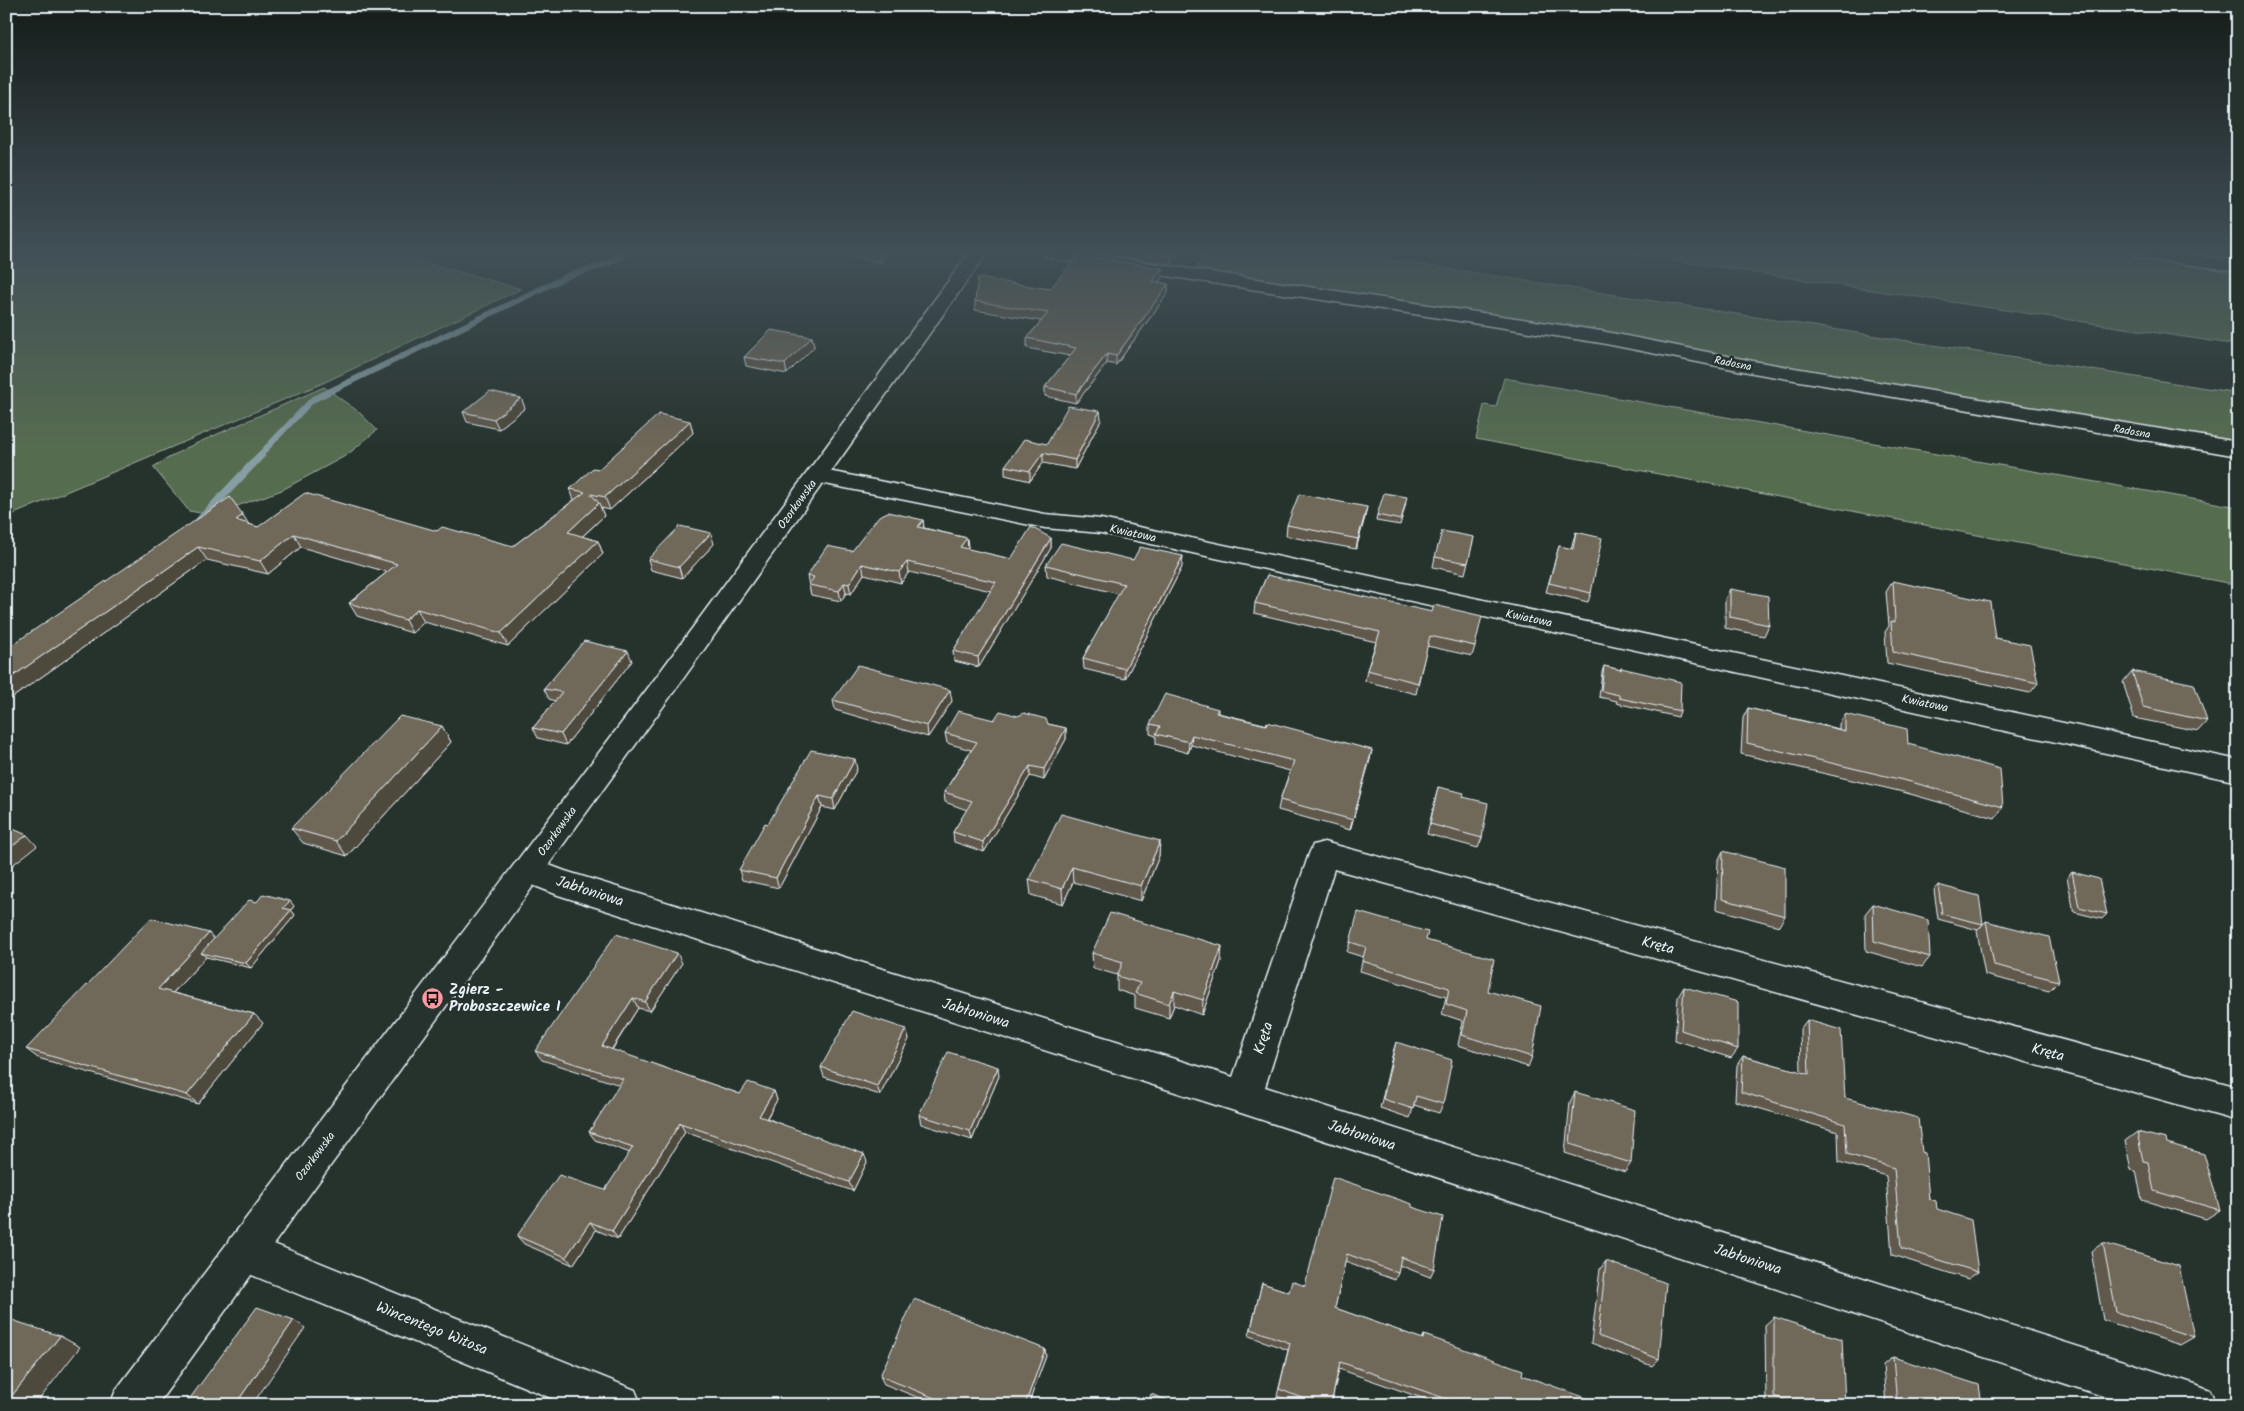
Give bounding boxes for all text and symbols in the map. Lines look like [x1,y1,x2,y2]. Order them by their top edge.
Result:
street label: Radosna [1713,352,1753,376]
street label: Radosna [2112,420,2152,444]
street label: Ozorkowska [773,475,822,533]
street label: Kwiatowa [1108,519,1158,548]
street label: Kwiatowa [1504,604,1554,633]
street label: Kwiatowa [1900,689,1950,718]
street label: Ozorkowska [533,802,582,860]
street label: Jabłoniowa [553,870,627,914]
street label: Kręta [1639,930,1677,962]
place label: Zgierz - Proboszczewice I [449,978,561,1019]
bus stop icon: Zgierz - Proboszczewice I [421,986,445,1010]
street label: Jabłoniowa [939,992,1013,1036]
street label: Kręta [1247,1019,1281,1058]
street label: Kręta [2029,1037,2067,1069]
street label: Jabłoniowa [1325,1114,1399,1158]
street label: Ozorkowska [290,1127,341,1185]
street label: Jabłoniowa [1711,1238,1785,1282]
street label: Wincentego Witosa [372,1296,491,1362]

